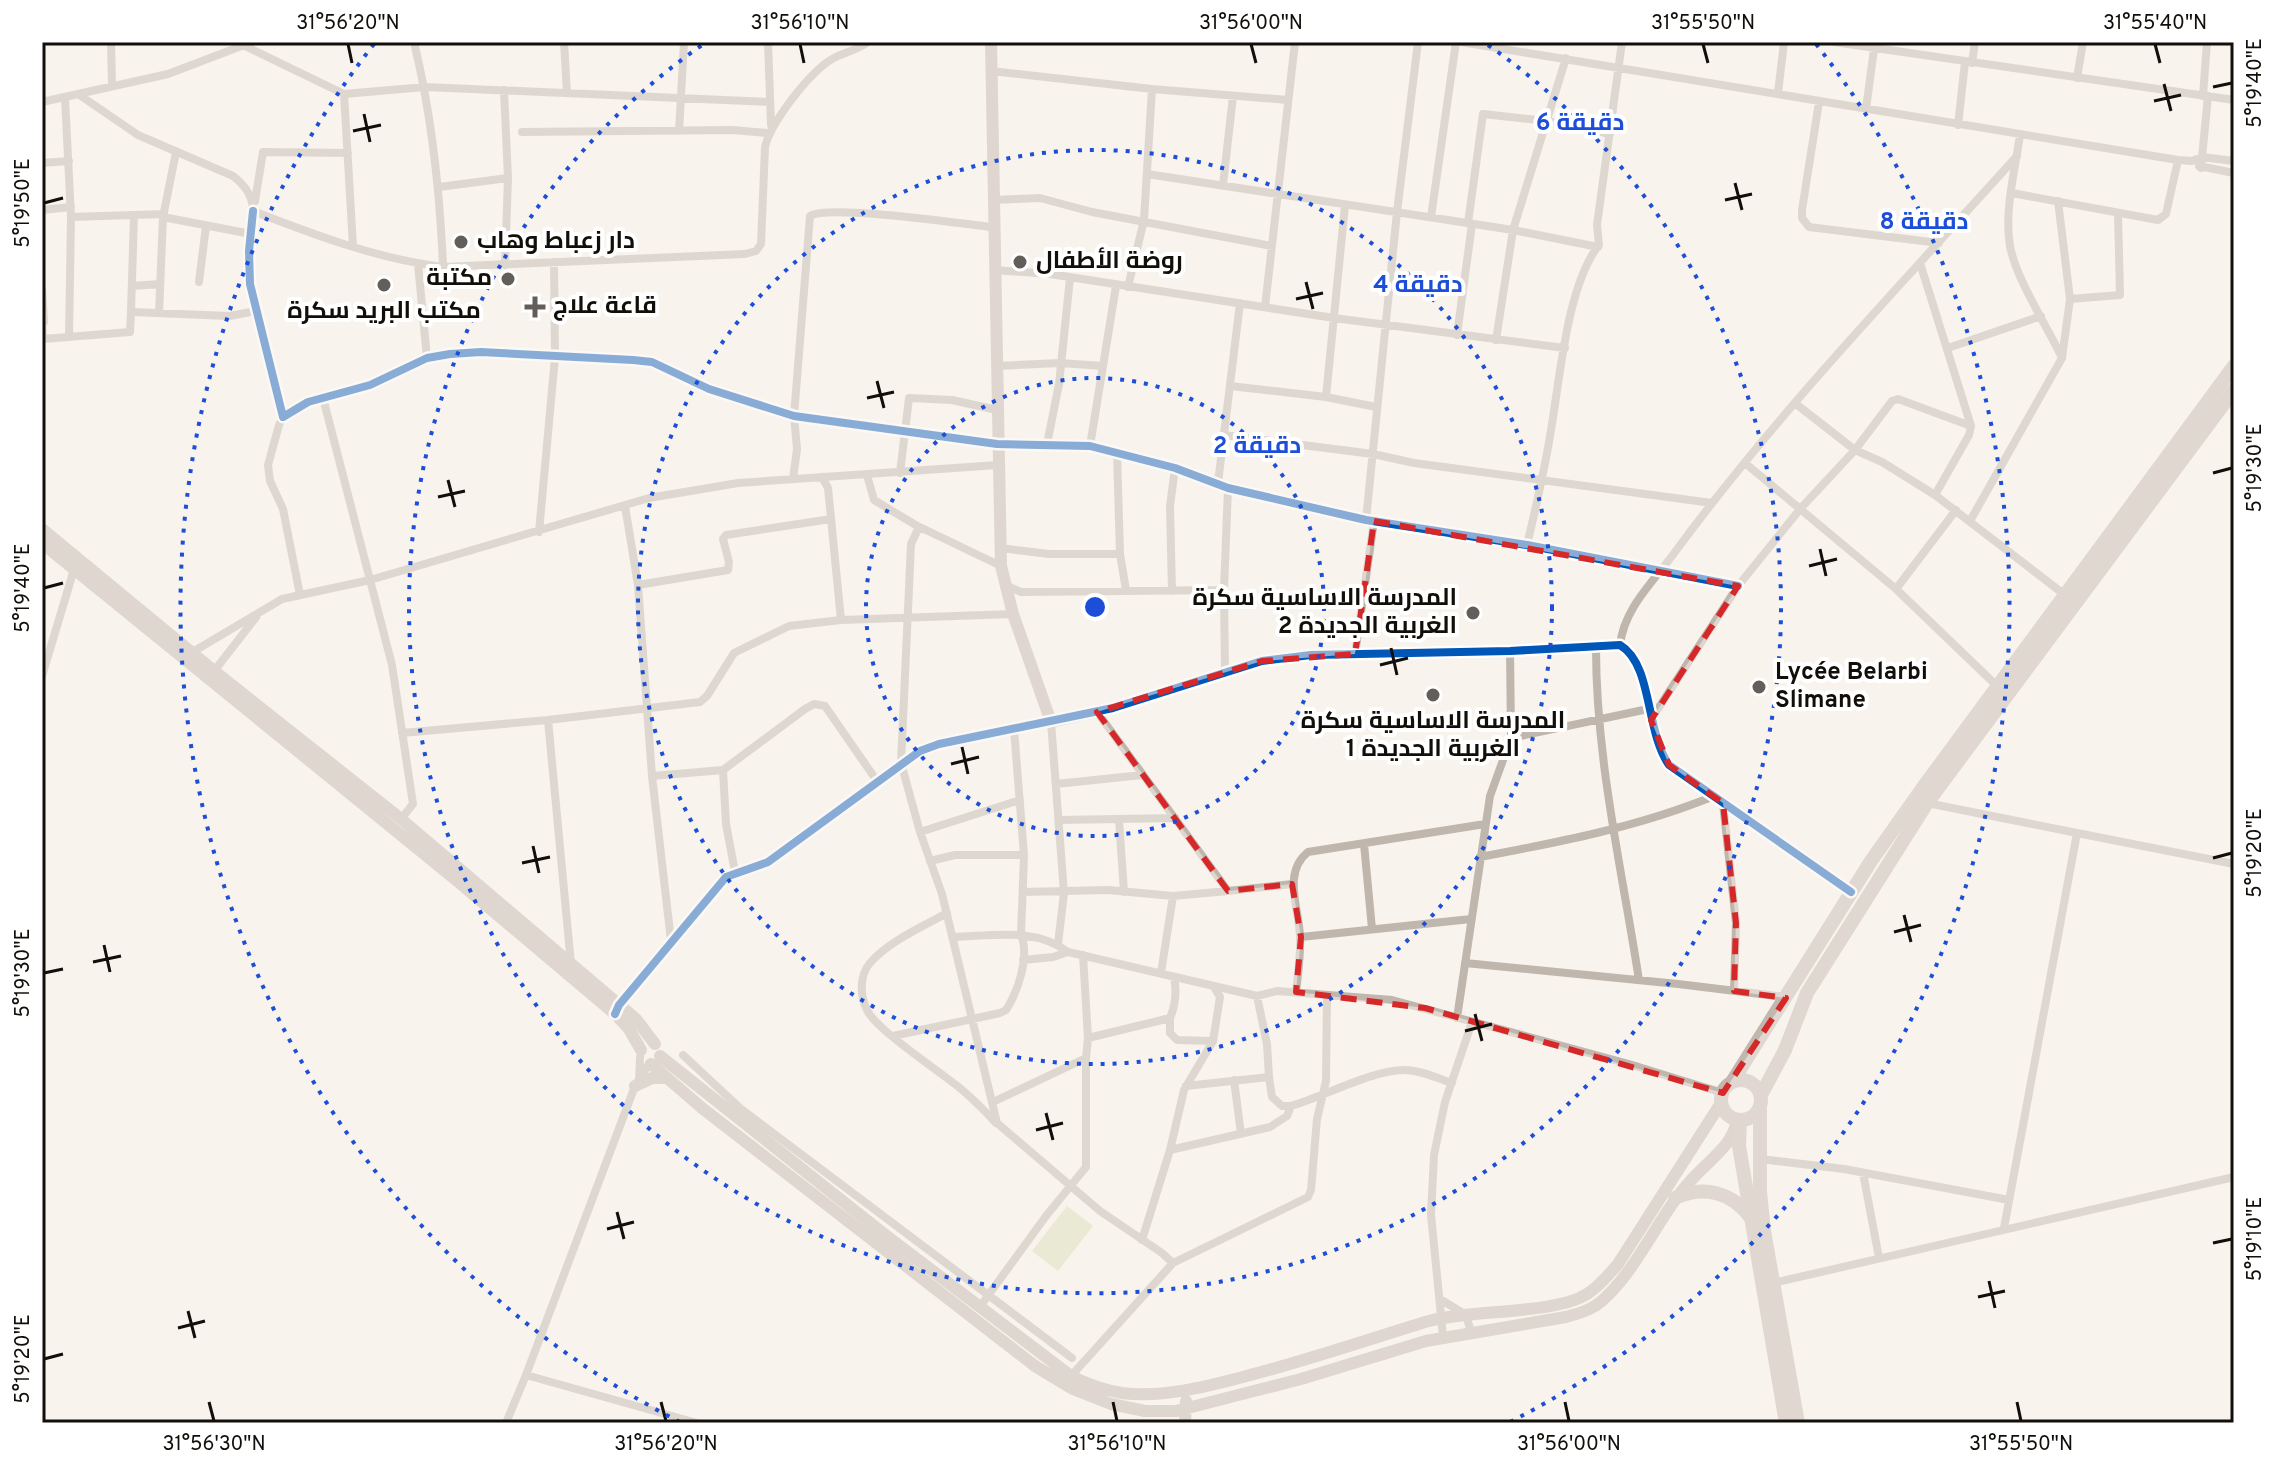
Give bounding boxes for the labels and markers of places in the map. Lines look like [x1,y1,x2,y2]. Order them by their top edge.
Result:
place label: دار زعباط وهاب [477,227,635,257]
marker: دار زعباط وهاب [452,233,470,251]
place label: روضة الأطفال [1036,247,1183,277]
marker: روضة الأطفال [1011,253,1029,271]
place label: مكتبة [426,264,492,294]
marker: مكتبة [499,270,517,288]
marker: مكتب البريد سكرة [375,276,393,294]
place label: قاعة علاج [553,292,657,322]
marker: قاعة علاج [524,296,546,318]
place label: مكتب البريد سكرة [287,297,481,327]
place label: المدرسة الاساسية سكرة الغربية الجديدة 2 [1193,584,1457,642]
centre of rings [1081,593,1109,621]
marker: المدرسة الاساسية سكرة الغربية الجديدة 2 [1464,604,1482,622]
place label: Lycée Belarbi Slimane [1775,658,1928,716]
marker: Lycée Belarbi Slimane [1750,678,1768,696]
marker: المدرسة الاساسية سكرة الغربية الجديدة 1 [1424,686,1442,704]
place label: المدرسة الاساسية سكرة الغربية الجديدة 1 [1301,707,1565,765]

